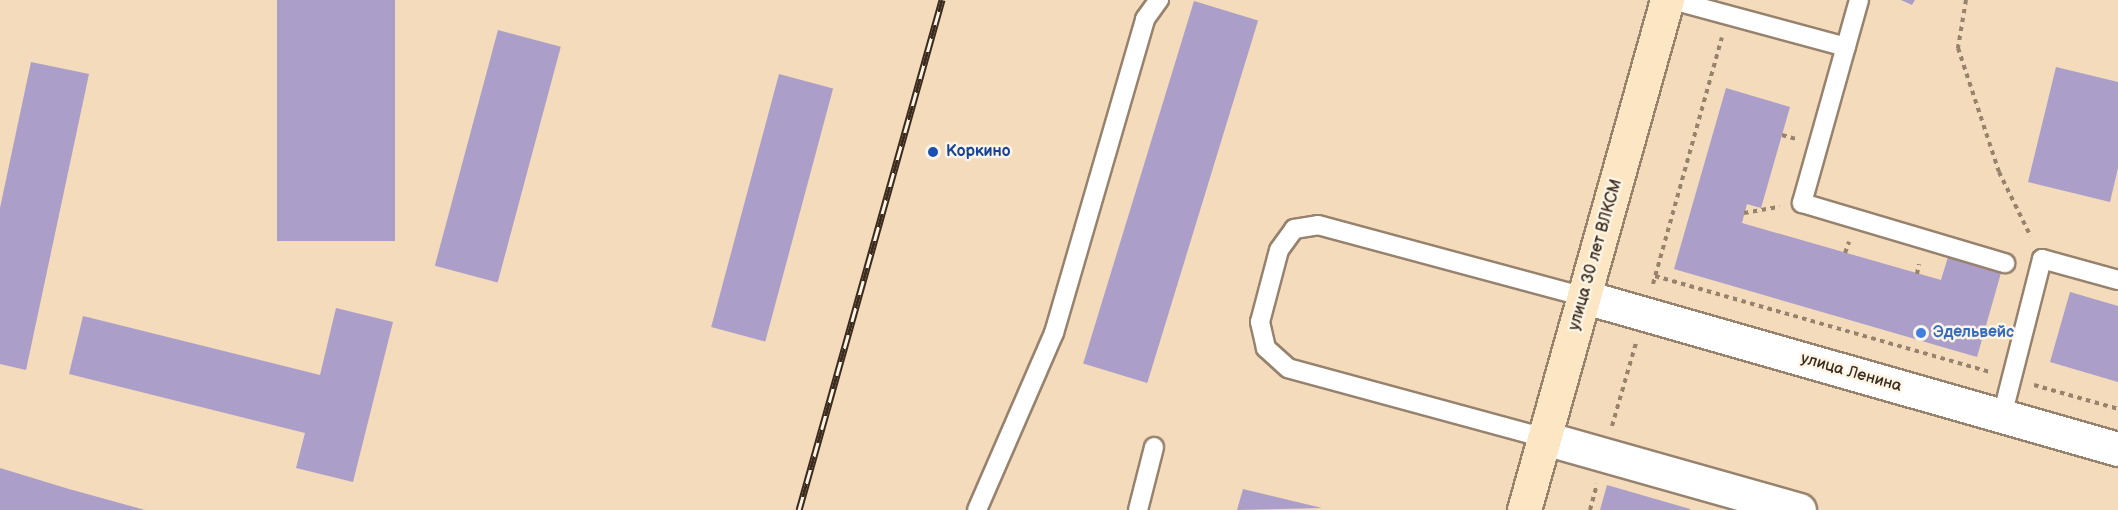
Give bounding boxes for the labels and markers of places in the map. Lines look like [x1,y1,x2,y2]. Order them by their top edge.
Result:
place label: Коркино [946,142,1011,162]
marker: Коркино [924,143,942,161]
place label: Эдельвейс [1933,323,2014,343]
marker: Эдельвейс [1914,326,1928,340]

